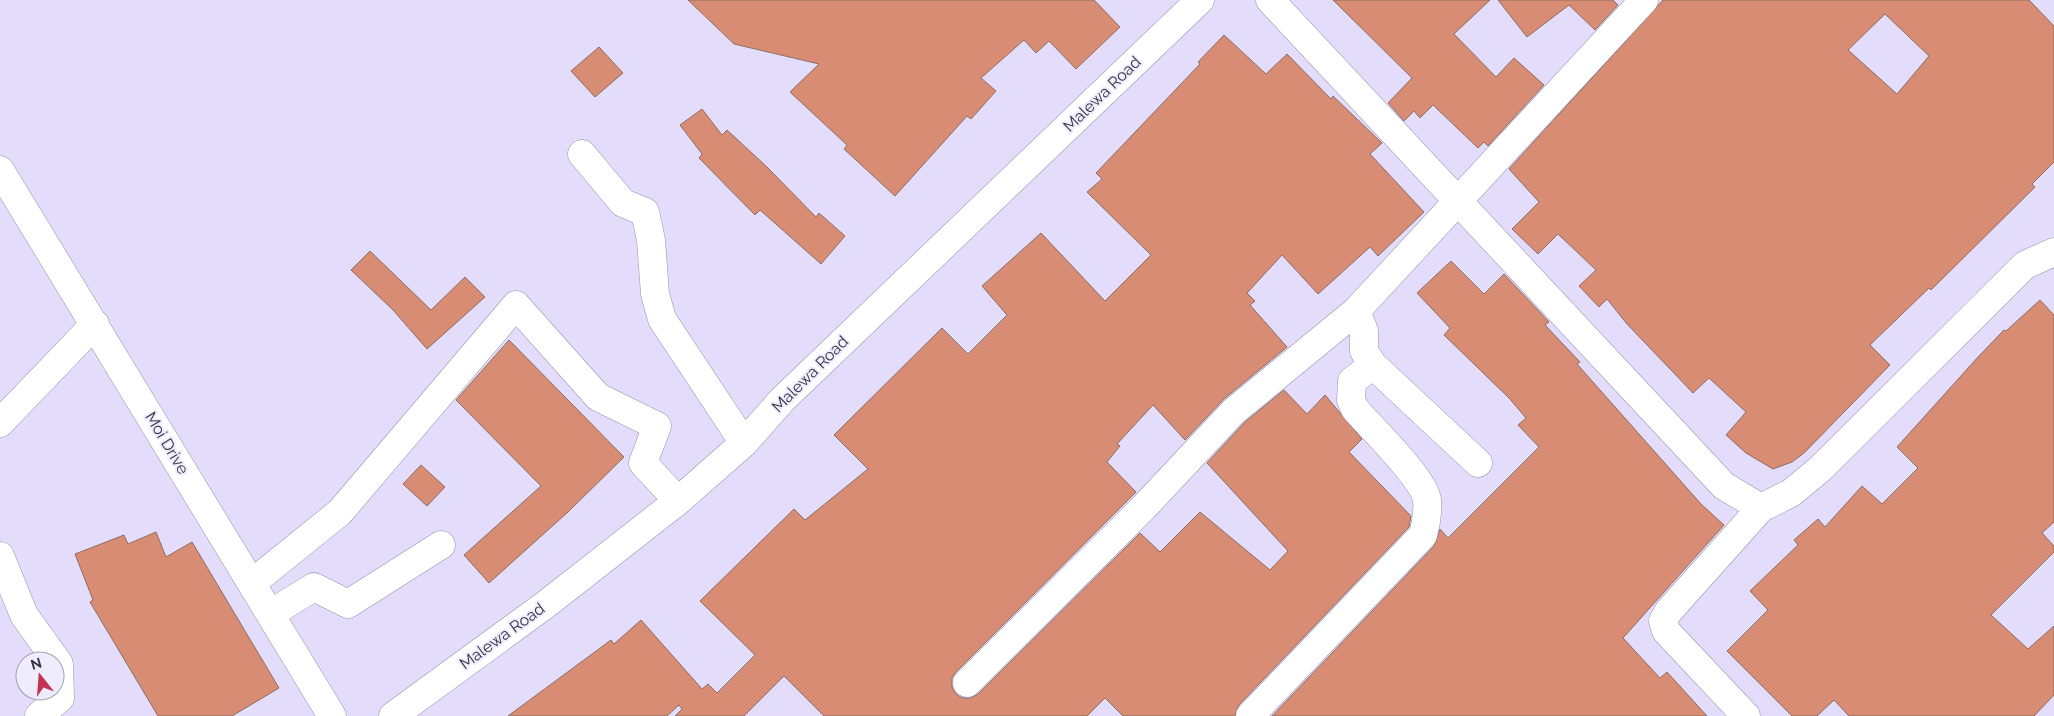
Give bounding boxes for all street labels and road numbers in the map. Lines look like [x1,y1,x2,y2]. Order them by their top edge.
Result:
street label: Malewa Road [1059,52,1145,136]
street label: Malewa Road [768,332,852,416]
street label: Moi Drive [141,408,193,478]
street label: Malewa Road [456,599,548,673]

